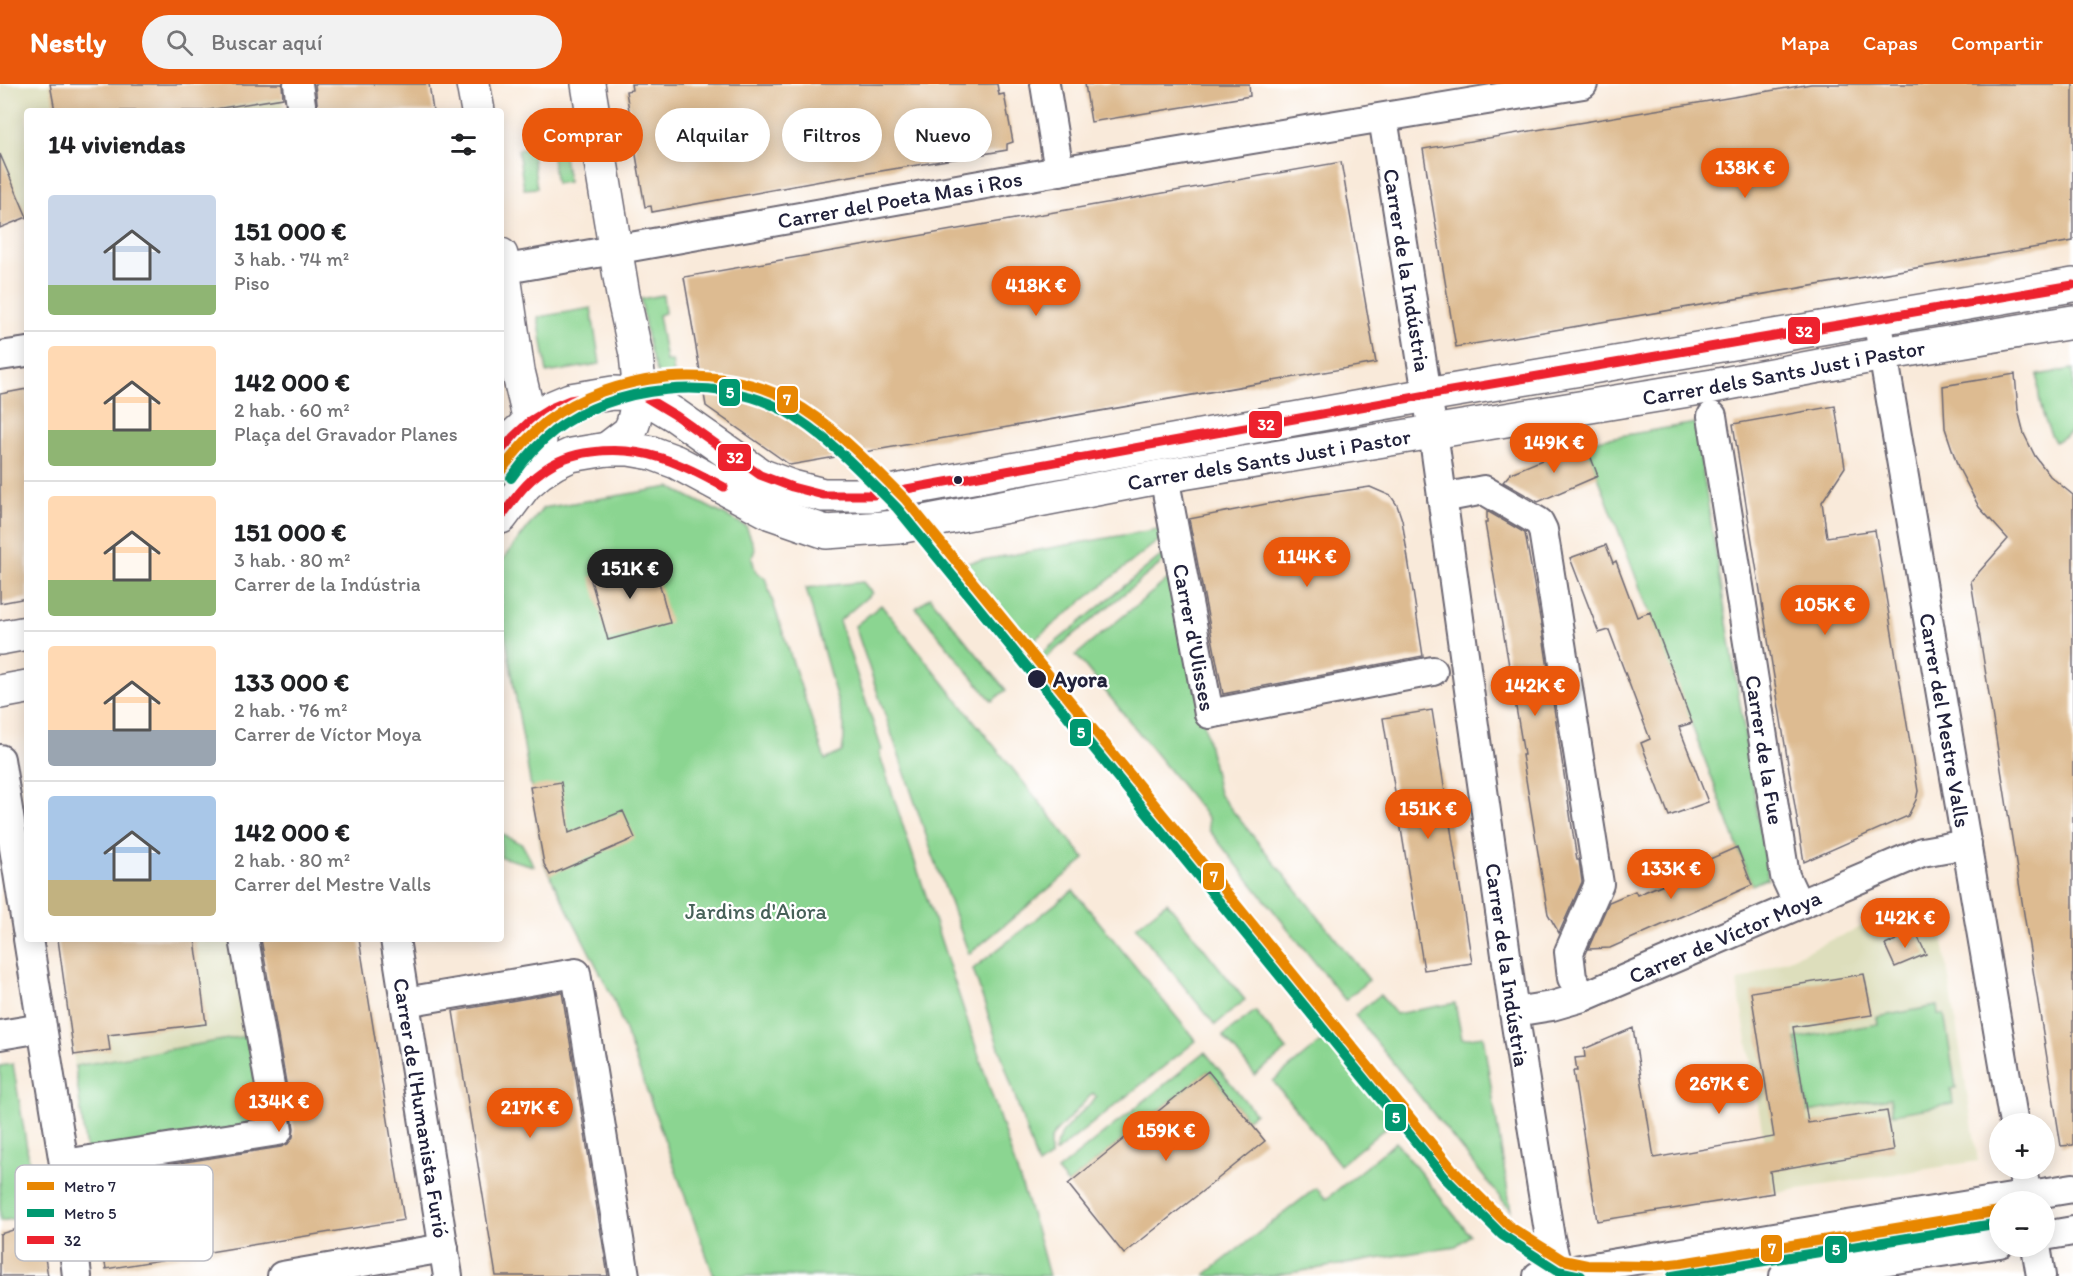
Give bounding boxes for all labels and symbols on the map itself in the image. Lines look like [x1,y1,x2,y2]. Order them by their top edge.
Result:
pin: 138K € [1696,148,1794,199]
street label: Carrer del Poeta Mas i Ros [775,164,1024,234]
street label: Carrer de la Indústria [1378,166,1437,374]
pin: 418K € [987,266,1085,317]
line badge: 32 [1787,316,1821,345]
text: 32 [1795,322,1813,341]
street label: Carrer dels Sants Just i Pastor [1640,334,1928,411]
line badge: 5 [718,378,741,407]
text: 5 [726,383,735,402]
line badge: 7 [776,385,799,414]
text: 7 [782,390,791,409]
line badge: 32 [1248,410,1283,439]
text: 32 [1257,415,1275,434]
street label: Carrer dels Sants Just i Pastor [1125,422,1413,496]
pin: 149K € [1505,423,1603,474]
line badge: 32 [717,443,752,472]
text: 32 [726,448,744,467]
unlabelled marker [952,474,964,486]
pin: 114K € [1258,537,1356,588]
pin: 151K € [581,549,679,600]
street label: Carrer d'Ulisses [1167,561,1222,713]
pin: 105K € [1776,585,1874,636]
street label: Carrer del Mestre Valls [1914,611,1977,830]
place label: Ayora [1052,666,1108,693]
pin: 142K € [1486,666,1584,717]
marker: Ayora [1026,668,1048,690]
street label: Carrer de la Fue [1740,673,1790,827]
line badge: 5 [1069,718,1092,747]
text: 5 [1077,723,1086,742]
pin: 151K € [1379,789,1477,840]
pin: 133K € [1622,849,1720,900]
street label: Carrer de la Indústria [1480,861,1536,1069]
line badge: 7 [1202,862,1225,891]
text: 7 [1209,867,1218,886]
street label: Carrer de Víctor Moya [1625,883,1826,989]
park label: Jardins d'Aiora [685,898,828,925]
pin: 142K € [1856,898,1954,949]
street label: Carrer de l'Humanista Furió [388,976,455,1240]
pin: 267K € [1670,1064,1768,1115]
pin: 134K € [230,1082,328,1133]
pin: 217K € [481,1088,579,1139]
line badge: 5 [1384,1103,1407,1132]
text: 5 [1392,1108,1401,1127]
pin: 159K € [1117,1111,1215,1162]
legend [15,1165,213,1261]
text: Metro 7 [64,1177,116,1196]
text: Metro 5 [64,1204,116,1223]
text: 32 [64,1231,82,1250]
line badge: 7 [1760,1234,1783,1263]
line badge: 5 [1824,1235,1848,1264]
text: 7 [1767,1239,1776,1258]
text: 5 [1832,1240,1841,1259]

